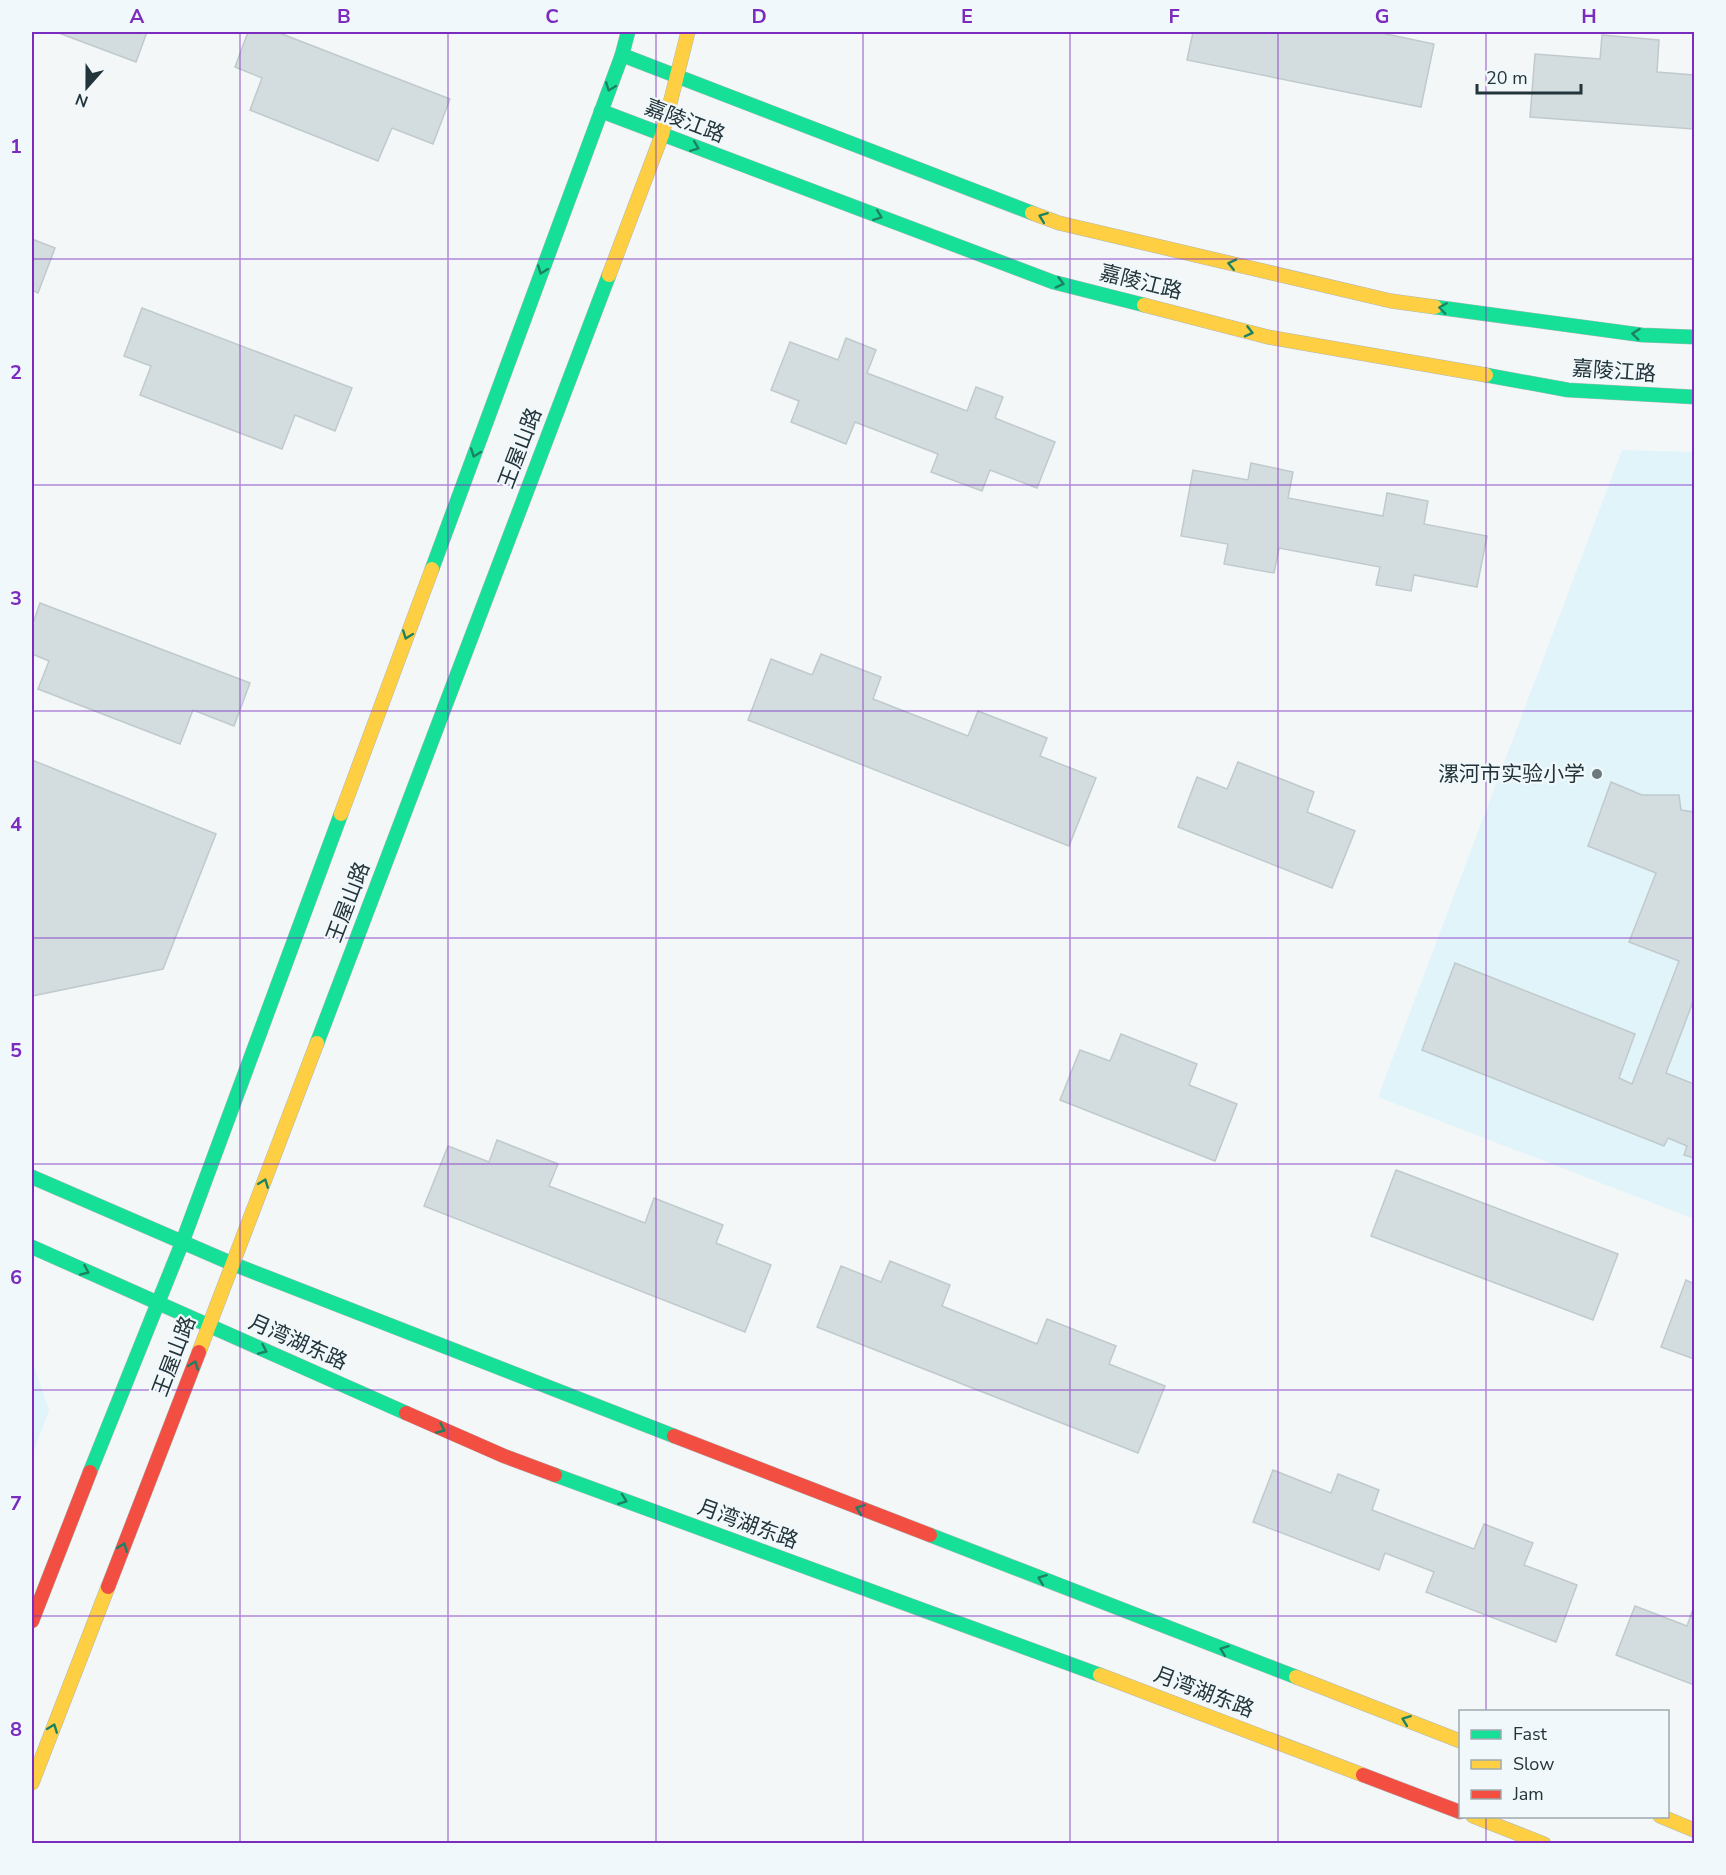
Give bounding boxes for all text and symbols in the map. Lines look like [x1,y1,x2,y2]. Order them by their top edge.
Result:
text: A [130,3,145,30]
text: B [337,3,351,30]
text: C [545,3,559,30]
text: D [751,3,767,30]
text: E [961,3,973,30]
text: F [1168,3,1180,30]
text: G [1375,3,1389,30]
text: H [1581,3,1597,30]
north arrow [57,57,117,117]
scale bar [1477,57,1580,95]
text: 20 m [1486,66,1528,90]
one-way arrow [605,81,618,92]
text: N [72,88,92,112]
street label: 嘉陵江路 [641,93,729,149]
text: 1 [10,133,22,160]
one-way arrow [689,140,700,153]
one-way arrow [872,208,882,221]
one-way arrow [1038,212,1049,224]
street label: 嘉陵江路 [1097,258,1185,306]
one-way arrow [1227,258,1237,271]
one-way arrow [537,264,550,275]
one-way arrow [1055,276,1065,288]
one-way arrow [1438,302,1447,315]
one-way arrow [1243,325,1254,337]
one-way arrow [1632,328,1641,341]
street label: 嘉陵江路 [1571,354,1657,388]
text: 2 [10,359,22,386]
street label: 王屋山路 [492,404,548,492]
one-way arrow [469,447,482,458]
text: 3 [10,585,22,612]
one-way arrow [401,630,414,640]
place label: 漯河市实验小学 [1438,760,1585,788]
marker: 漯河市实验小学 [1590,767,1604,781]
text: 4 [10,811,22,838]
street label: 王屋山路 [320,858,376,946]
text: 5 [10,1037,22,1064]
one-way arrow [257,1178,269,1189]
text: 6 [10,1264,22,1291]
one-way arrow [78,1264,89,1276]
street label: 月湾湖东路 [244,1308,352,1376]
street label: 王屋山路 [146,1312,202,1400]
one-way arrow [257,1343,268,1355]
one-way arrow [186,1360,199,1371]
one-way arrow [435,1422,446,1434]
text: 7 [10,1490,22,1517]
one-way arrow [617,1493,628,1505]
street label: 月湾湖东路 [694,1493,802,1555]
one-way arrow [856,1503,866,1516]
one-way arrow [116,1542,128,1553]
one-way arrow [1037,1574,1048,1587]
one-way arrow [1219,1645,1230,1657]
street label: 月湾湖东路 [1150,1660,1258,1724]
legend [1459,1710,1669,1818]
one-way arrow [1401,1715,1412,1727]
text: 8 [10,1716,22,1743]
text: Fast [1513,1722,1548,1746]
one-way arrow [45,1724,58,1734]
text: Slow [1513,1752,1554,1776]
text: Jam [1512,1782,1544,1806]

